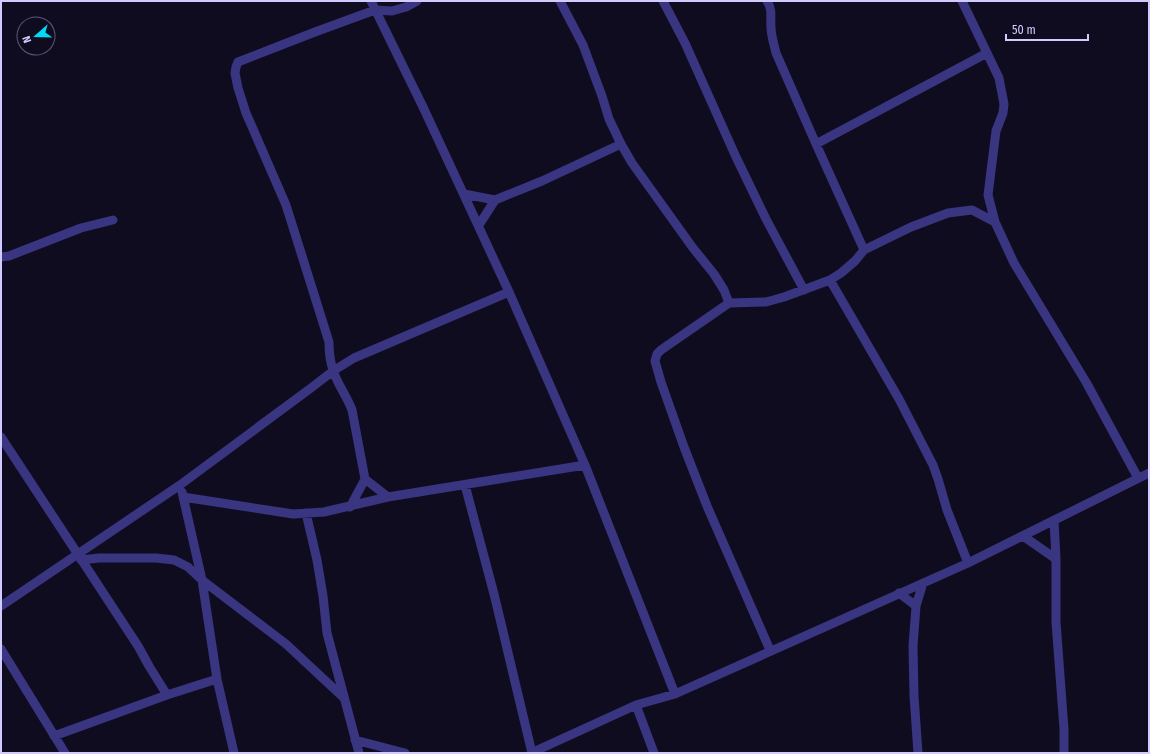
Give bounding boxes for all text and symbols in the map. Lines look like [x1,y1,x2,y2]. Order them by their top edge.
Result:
north arrow [16,16,56,56]
scale bar [1006,16,1088,42]
text: 50 m [1012,23,1036,37]
text: N [20,34,34,45]

